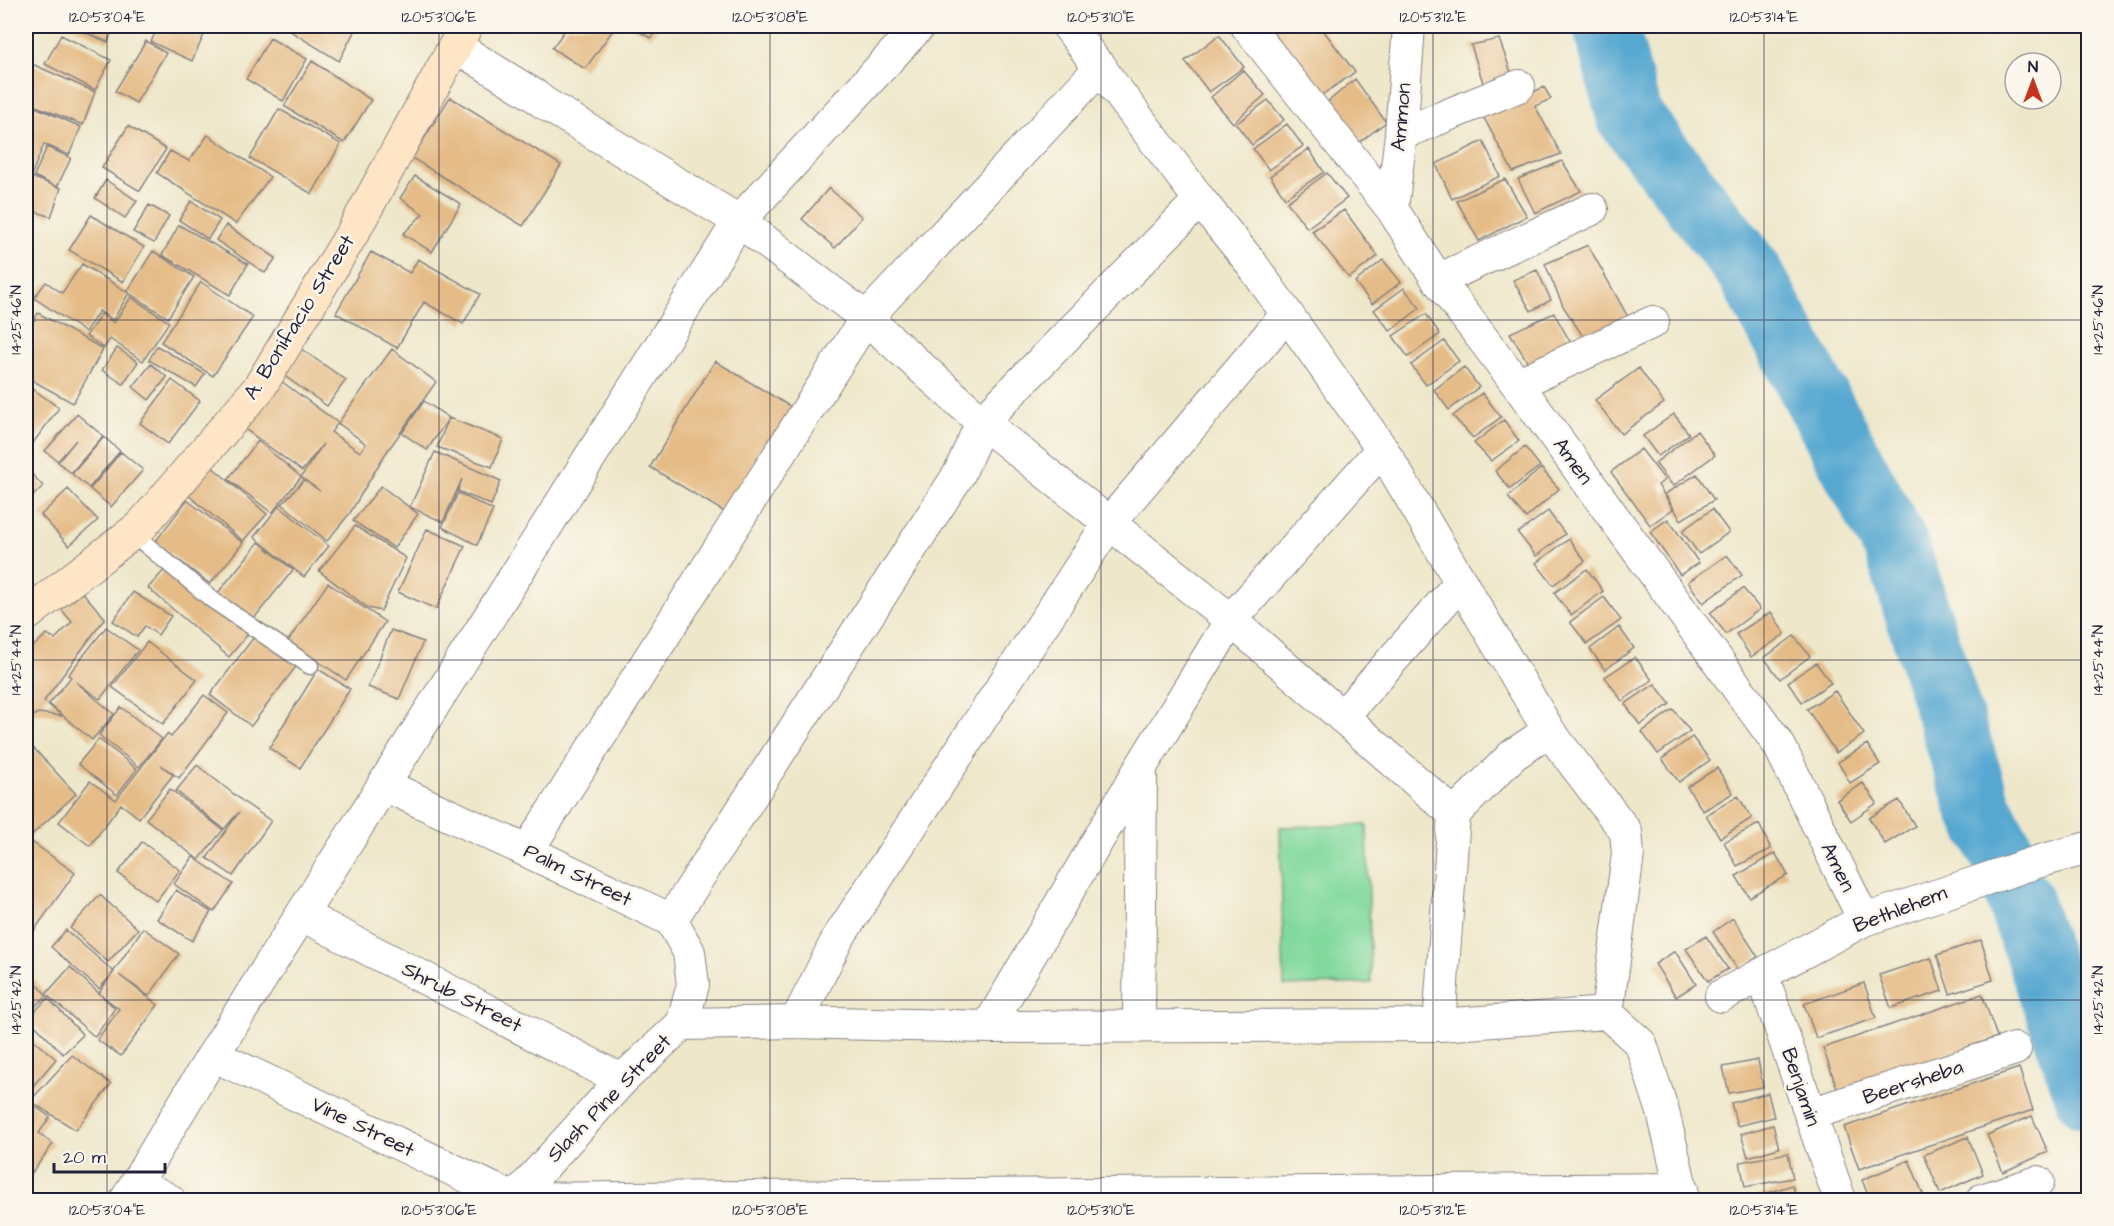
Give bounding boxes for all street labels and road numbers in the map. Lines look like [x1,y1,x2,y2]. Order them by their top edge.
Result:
street label: Ammon [1384,82,1418,152]
street label: A. Bonifacio Street [236,228,362,405]
street label: Amen [1546,432,1600,490]
street label: Palm Street [519,836,637,914]
street label: Amen [1814,837,1862,897]
street label: Bethlehem [1849,878,1952,940]
street label: Shrub Street [397,954,527,1040]
street label: Slash Pine Street [540,1027,678,1169]
street label: Benjamin [1774,1044,1828,1130]
street label: Beersheba [1859,1052,1967,1112]
street label: Vine Street [307,1090,420,1165]

